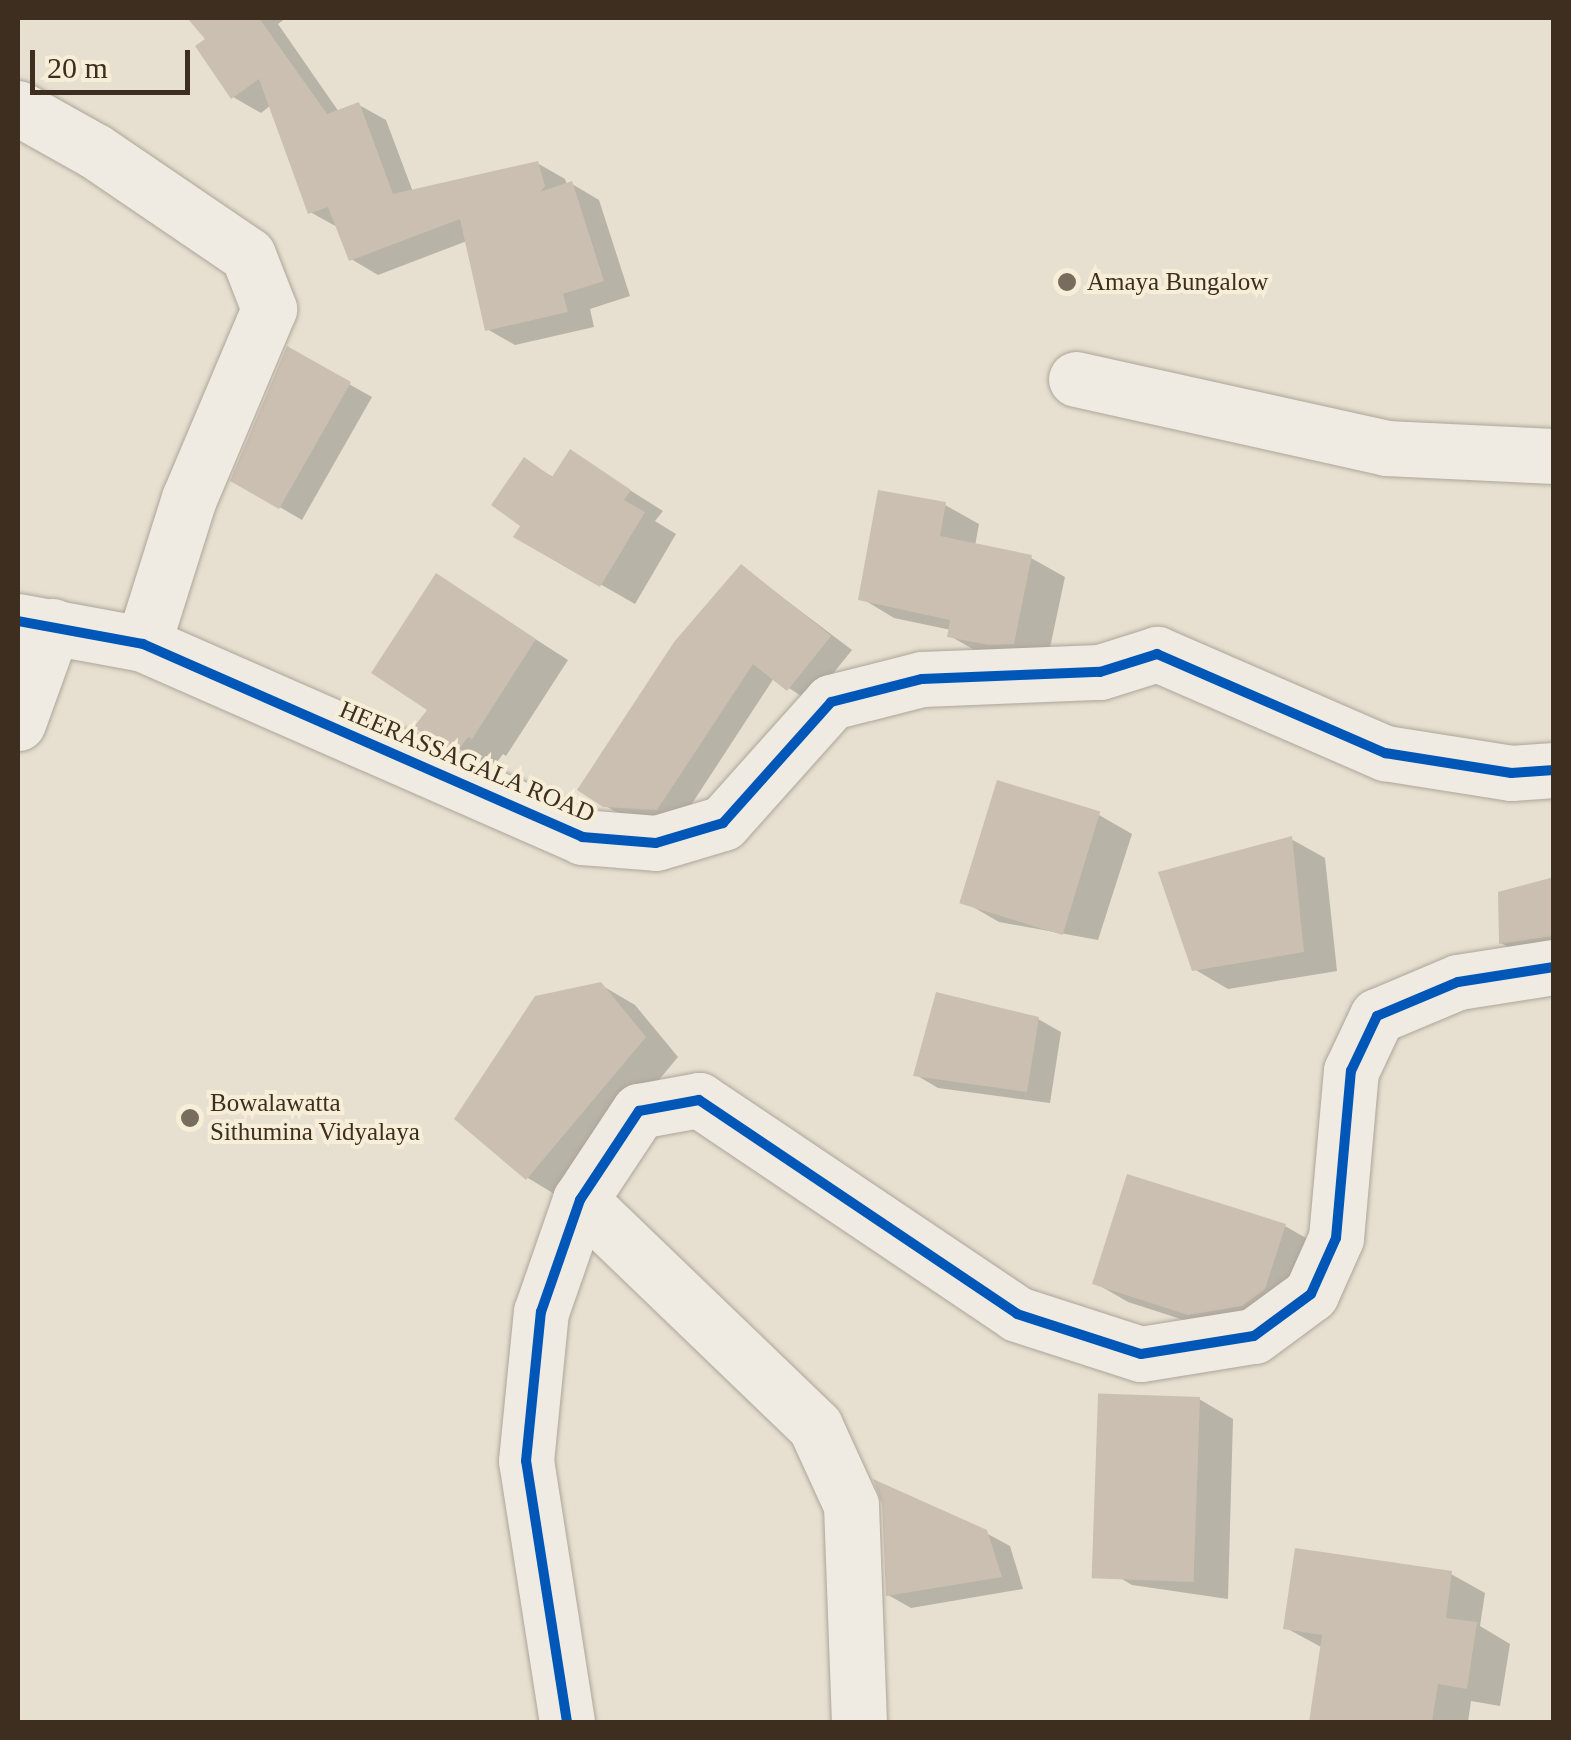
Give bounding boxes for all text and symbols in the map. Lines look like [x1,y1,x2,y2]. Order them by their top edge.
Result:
scale bar [35,30,195,92]
text: 20 m [47,51,108,84]
place label: Amaya Bungalow [1087,267,1268,297]
marker: Amaya Bungalow [1056,271,1078,293]
street label: HEERASSAGALA ROAD [334,694,600,830]
place label: Bowalawatta Sithumina Vidyalaya [210,1089,420,1148]
marker: Bowalawatta Sithumina Vidyalaya [179,1107,201,1129]

